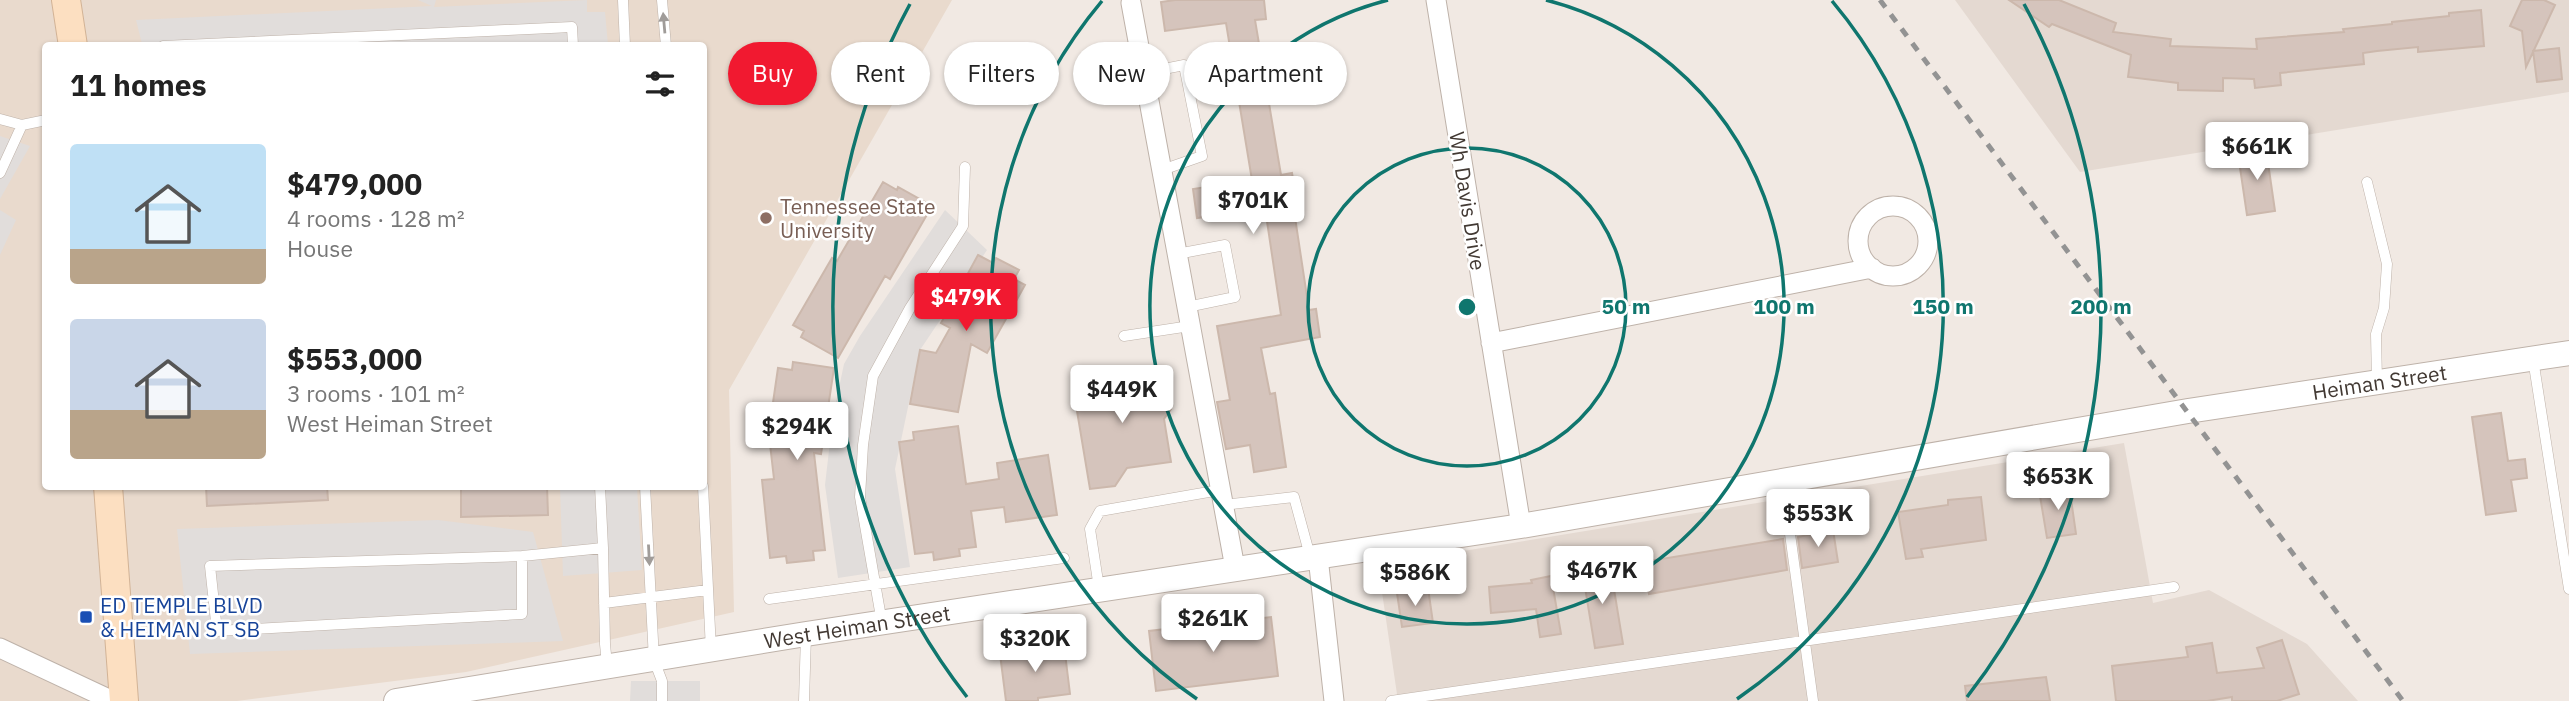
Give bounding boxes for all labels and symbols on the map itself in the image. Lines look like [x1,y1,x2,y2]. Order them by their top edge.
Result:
one-way arrow [658,12,669,34]
pin: $661K [2208,122,2306,182]
street label: Wh Davis Drive [1443,130,1493,272]
pin: $701K [1204,176,1302,236]
place label: Tennessee State University [780,192,936,244]
marker: Tennessee State University [758,210,774,226]
pin: $479K [917,274,1015,333]
text: 50 m [1602,292,1650,320]
text: 100 m [1753,292,1815,320]
text: 150 m [1912,292,1974,320]
text: 200 m [2070,292,2132,320]
centre of rings [1455,295,1479,319]
street label: Heiman Street [2310,358,2449,406]
pin: $449K [1073,366,1171,425]
pin: $294K [748,402,846,462]
pin: $653K [2009,452,2107,512]
pin: $553K [1769,490,1867,549]
one-way arrow [644,544,655,566]
pin: $467K [1553,546,1651,606]
pin: $586K [1366,548,1464,608]
place label: ED TEMPLE BLVD & HEIMAN ST SB [100,591,263,643]
pin: $261K [1164,594,1262,654]
street label: West Heiman Street [762,598,952,655]
marker: ED TEMPLE BLVD & HEIMAN ST SB [78,609,94,625]
pin: $320K [986,614,1084,674]

